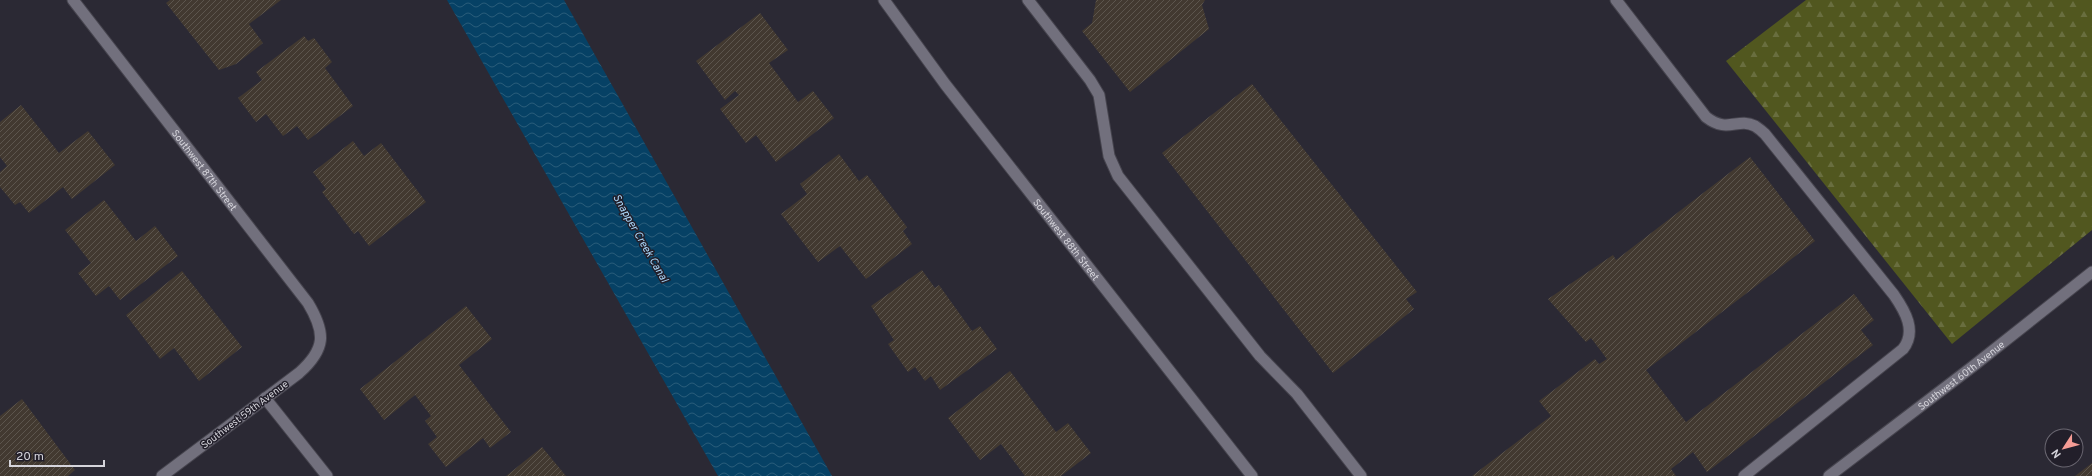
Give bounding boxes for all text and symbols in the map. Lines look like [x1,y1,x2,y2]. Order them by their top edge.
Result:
street label: Southwest 87th Street [168,128,239,214]
water label: Snapper Creek Canal [609,192,672,286]
street label: Southwest 88th Street [1029,197,1102,284]
street label: Southwest 60th Avenue [1916,339,2008,414]
street label: Southwest 59th Avenue [199,378,291,452]
north arrow [2044,428,2084,468]
scale bar [10,442,104,468]
text: N [2049,446,2065,461]
text: 20 m [16,449,44,465]

